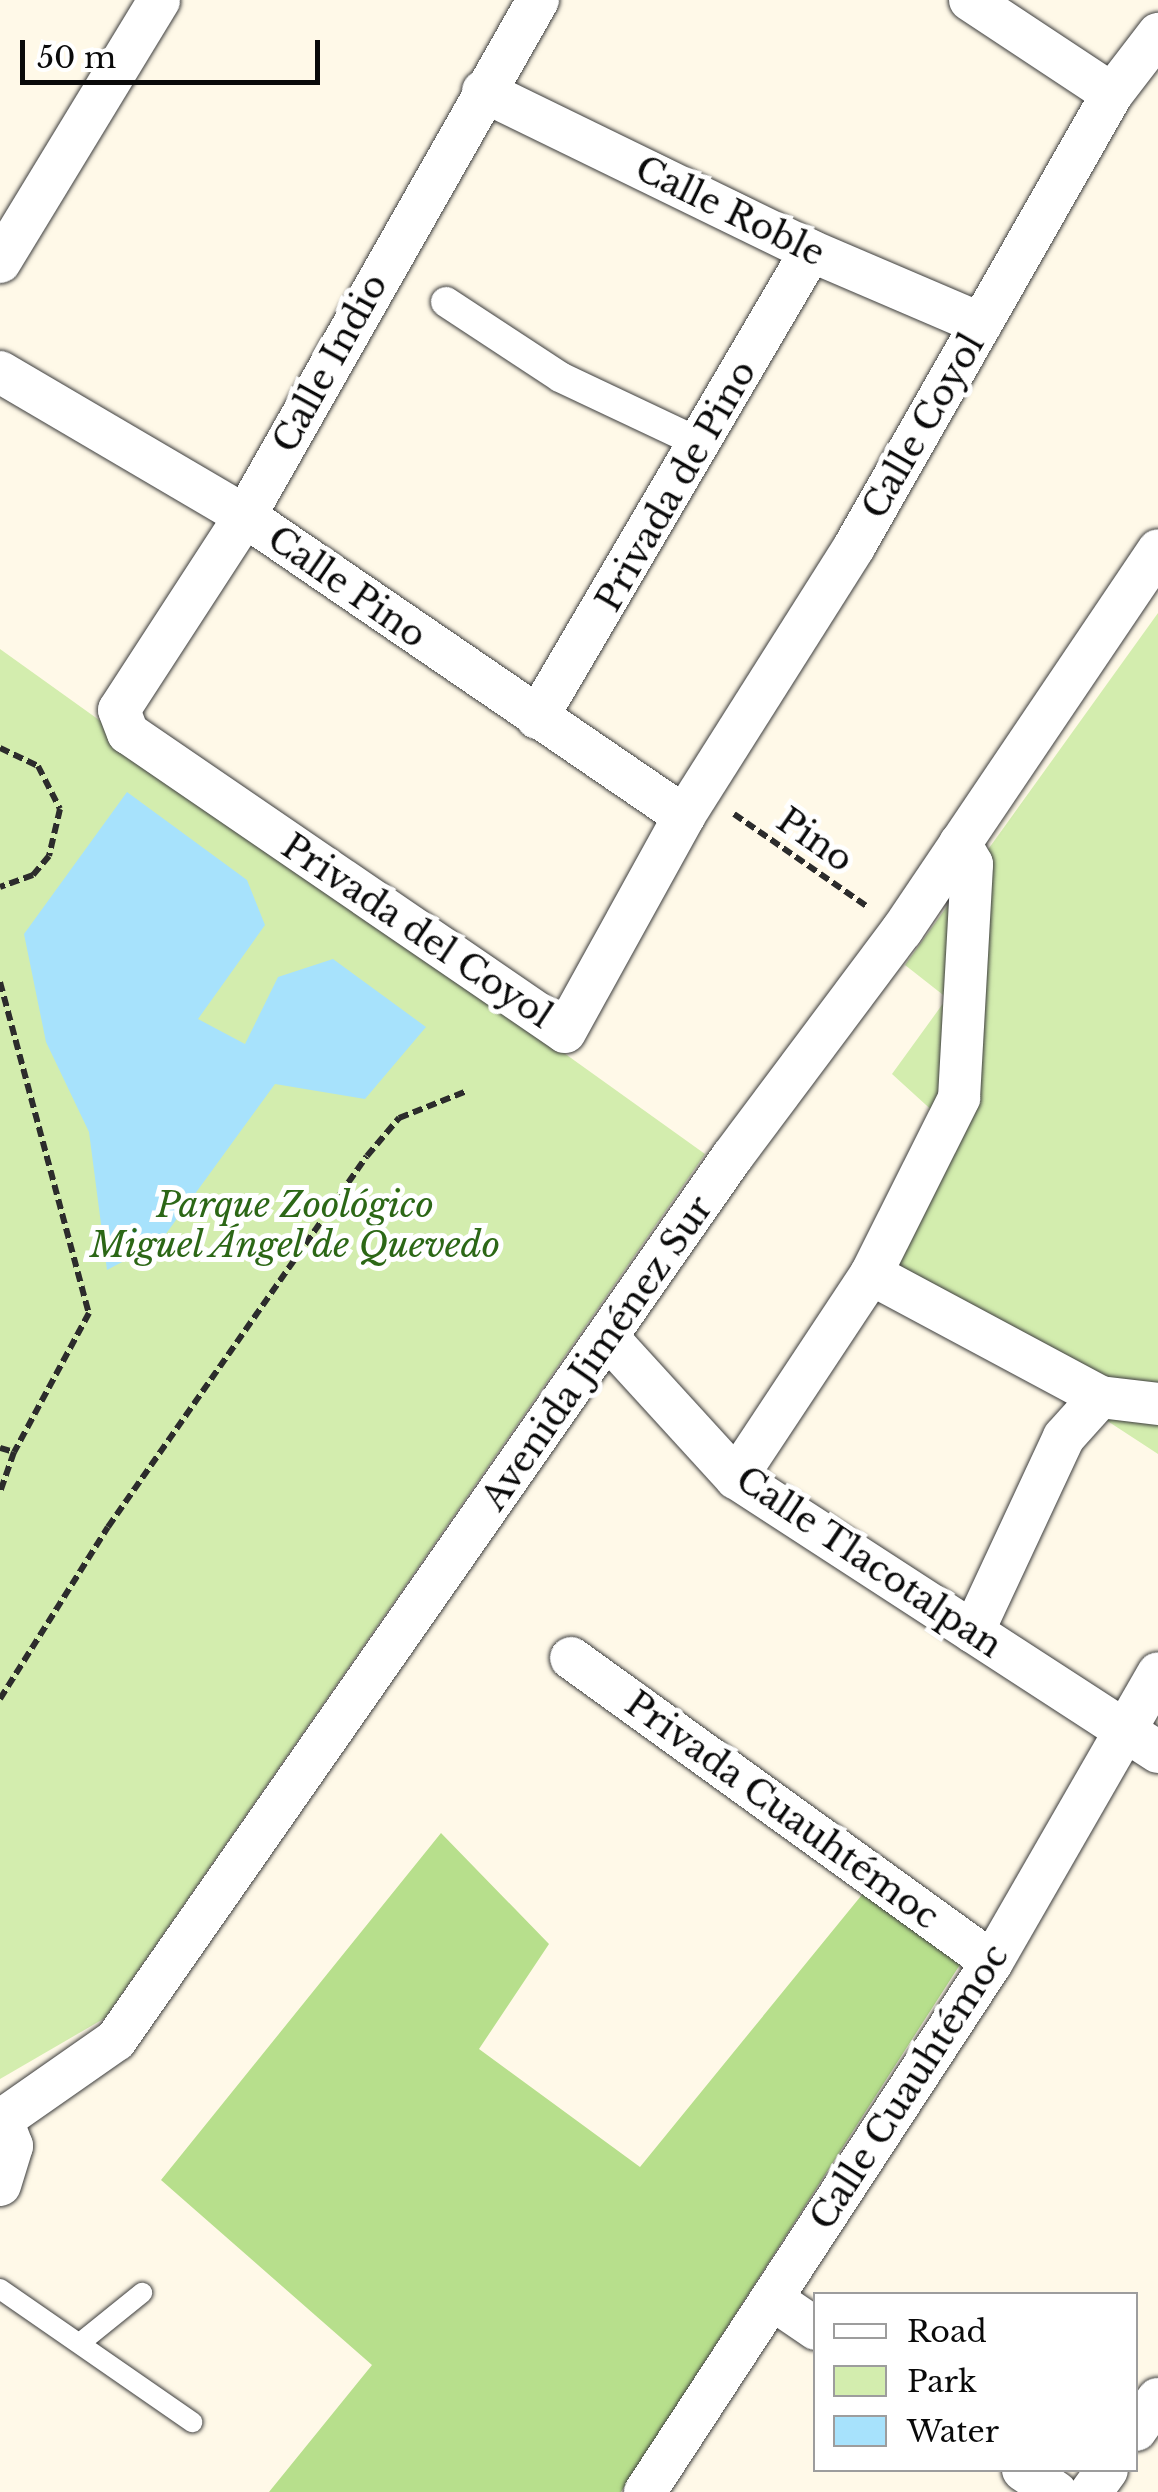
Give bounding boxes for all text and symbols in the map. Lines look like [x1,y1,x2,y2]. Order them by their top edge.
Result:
scale bar [25,20,325,82]
text: 50 m [37,39,116,76]
street label: Calle Roble [629,147,831,275]
street label: Calle Indio [264,266,396,460]
street label: Calle Coyol [853,326,993,526]
street label: Privada de Pino [587,353,765,619]
street label: Calle Pino [260,517,434,657]
street label: Pino [769,799,861,881]
street label: Privada del Coyol [274,825,560,1037]
park label: Parque Zoológico Miguel Ángel de Quevedo [88,1184,502,1266]
street label: Avenida Jiménez Sur [473,1188,721,1518]
street label: Calle Tlacotalpan [728,1457,1010,1667]
street label: Privada Cuauhtémoc [617,1682,947,1938]
street label: Calle Cuauhtémoc [801,1937,1017,2237]
legend [813,2292,1138,2472]
text: Road [907,2313,987,2350]
text: Park [907,2363,977,2400]
text: Water [907,2413,999,2450]

